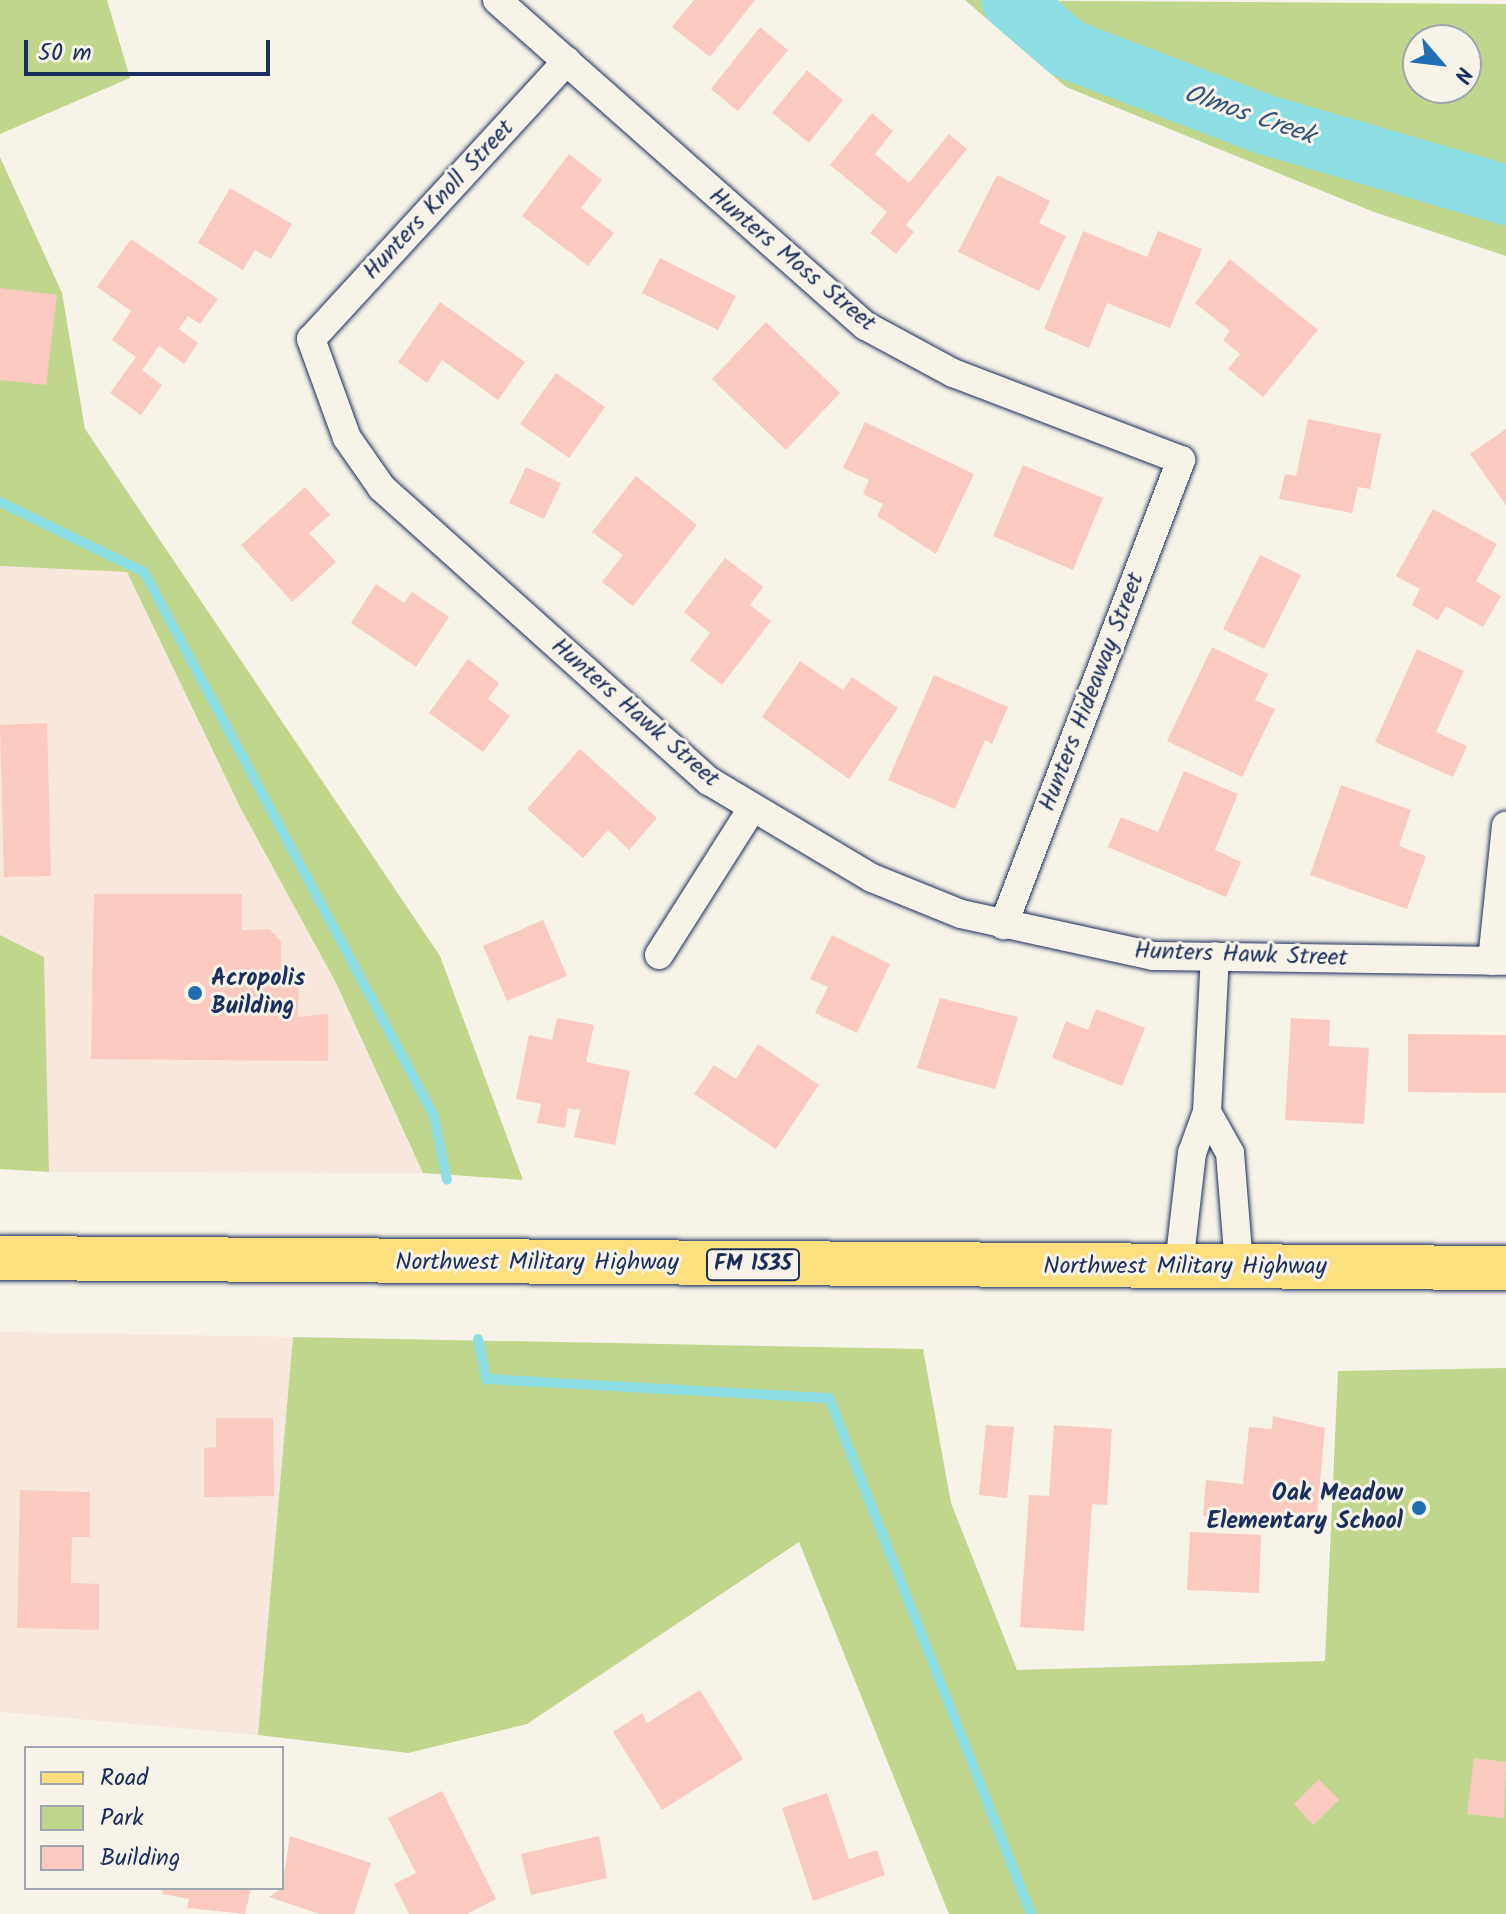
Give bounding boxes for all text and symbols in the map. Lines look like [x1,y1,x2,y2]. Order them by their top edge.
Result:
scale bar [28,24,274,74]
north arrow [1402,24,1482,104]
text: 50 m [38,34,92,73]
text: N [1443,60,1481,89]
water label: Olmos Creek [1180,79,1318,153]
street label: Hunters Knoll Street [357,114,521,286]
street label: Hunters Moss Street [703,182,881,338]
street label: Hunters Hideaway Street [1033,569,1151,815]
street label: Hunters Hawk Street [545,632,725,794]
street label: Hunters Hawk Street [1134,937,1348,973]
place label: Acropolis Building [211,965,305,1021]
marker: Acropolis Building [186,984,204,1002]
road number: FM 1535 [705,1247,801,1283]
street label: Northwest Military Highway [395,1249,679,1277]
street label: Northwest Military Highway [1043,1253,1327,1281]
place label: Oak Meadow Elementary School [1207,1480,1403,1536]
marker: Oak Meadow Elementary School [1410,1499,1428,1517]
legend [24,1746,284,1890]
text: Road [100,1759,148,1798]
text: Park [100,1799,144,1838]
text: Building [100,1839,180,1878]

